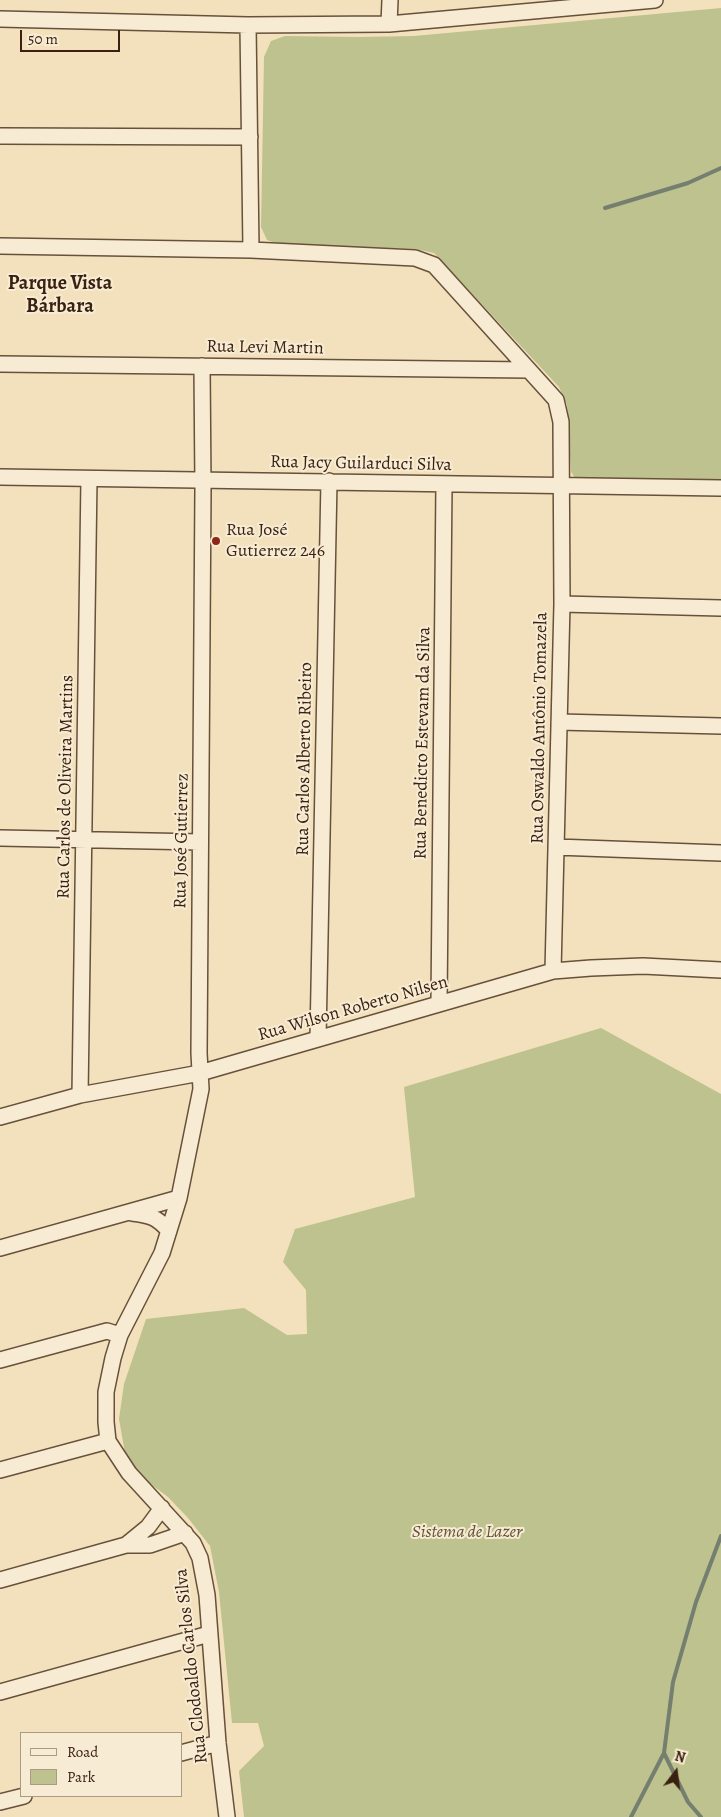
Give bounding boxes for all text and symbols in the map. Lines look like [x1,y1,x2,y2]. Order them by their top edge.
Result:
scale bar [22,20,122,52]
text: 50 m [28,29,58,49]
district label: Parque Vista Bárbara [8,272,112,319]
street label: Rua Levi Martin [206,336,324,360]
street label: Rua Jacy Guilarduci Silva [270,452,452,476]
place label: Rua José Gutierrez 246 [226,520,325,562]
marker: Rua José Gutierrez 246 [210,535,222,547]
street label: Rua Oswaldo Antônio Tomazela [527,612,553,844]
street label: Rua Benedicto Estevam da Silva [410,627,436,859]
street label: Rua Carlos Alberto Ribeiro [293,662,317,856]
street label: Rua Carlos de Oliveira Martins [53,675,79,899]
street label: Rua José Gutierrez [170,773,194,909]
street label: Rua Wilson Roberto Nilsen [255,972,451,1046]
park label: Sistema de Lazer [412,1522,522,1544]
street label: Rua Clodoaldo Carlos Silva [171,1567,213,1765]
legend [20,1732,182,1797]
text: Road [67,1742,98,1762]
north arrow [651,1747,701,1797]
text: N [673,1747,687,1768]
text: Park [67,1767,95,1787]

